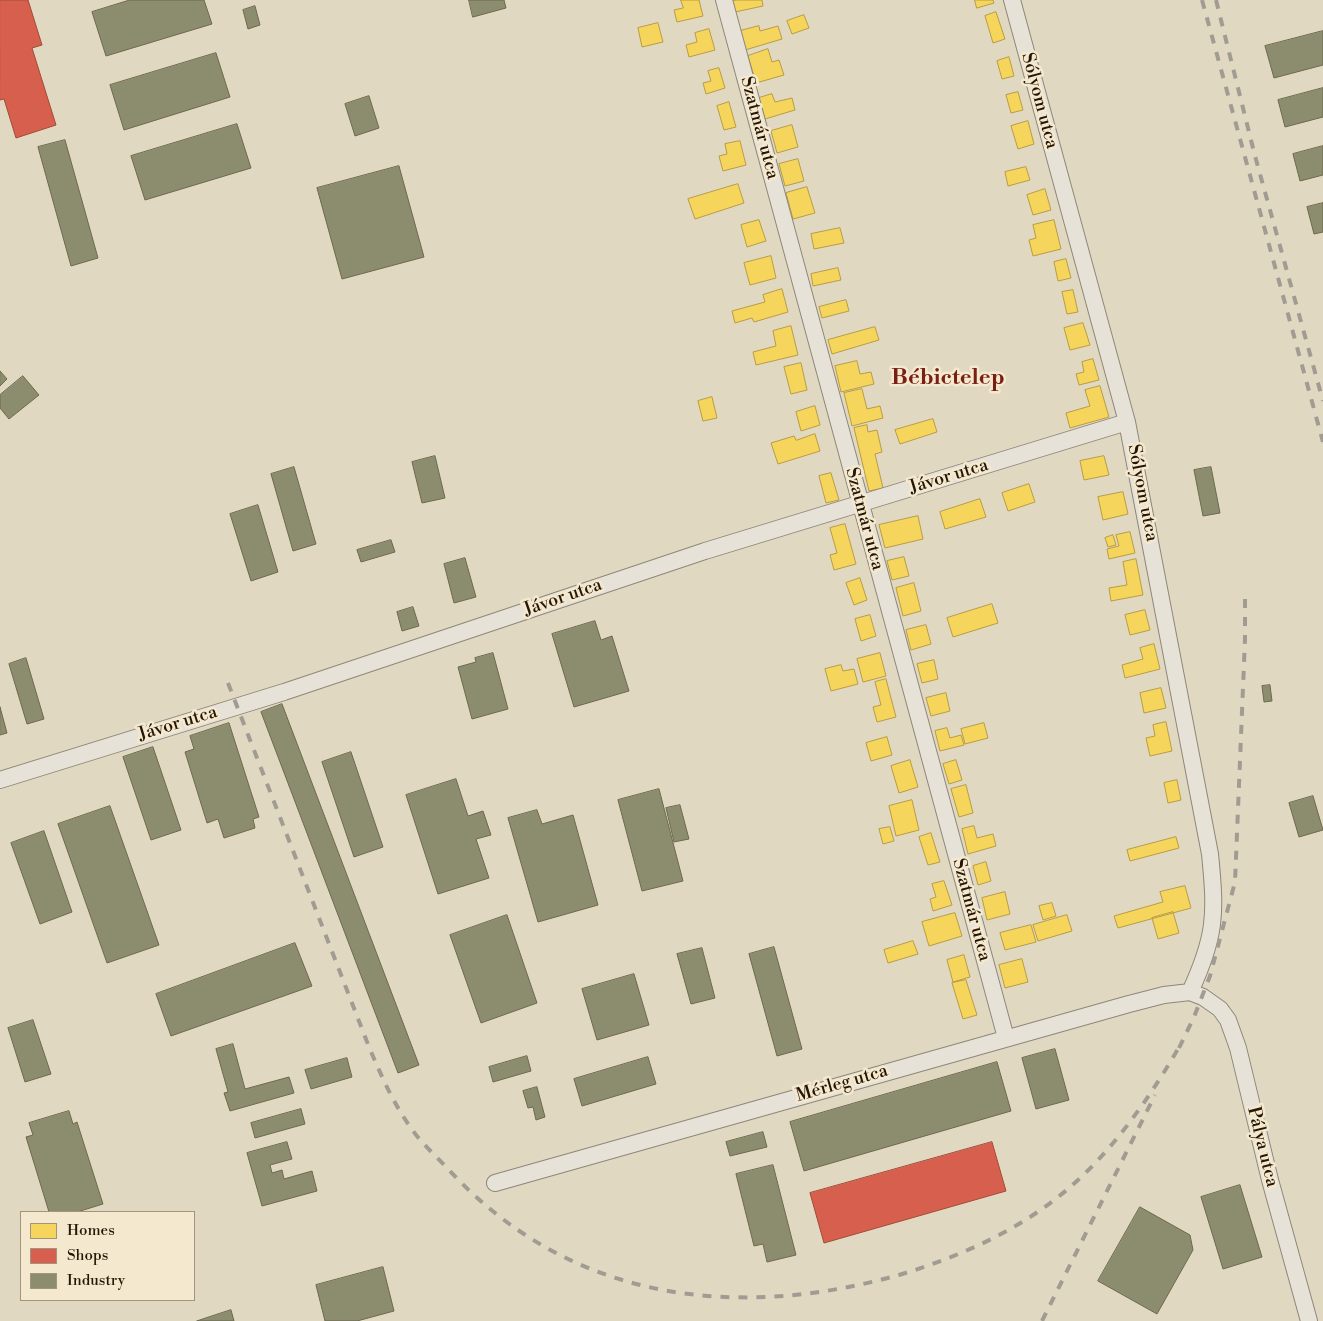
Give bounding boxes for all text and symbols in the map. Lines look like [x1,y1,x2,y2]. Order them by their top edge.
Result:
street label: Sólyom utca [1016,51,1062,151]
street label: Szatmár utca [735,74,783,182]
district label: Bébictelep [891,366,1005,392]
street label: Sólyom utca [1122,443,1162,543]
street label: Jávor utca [907,455,991,499]
street label: Szatmár utca [840,465,888,573]
street label: Jávor utca [521,575,605,621]
street label: Jávor utca [136,702,220,746]
street label: Szatmár utca [947,856,995,964]
street label: Mérleg utca [794,1061,890,1107]
street label: Pálya utca [1242,1105,1282,1189]
legend [20,1211,195,1301]
text: Homes [67,1221,115,1240]
text: Shops [67,1246,108,1265]
text: Industry [67,1271,125,1290]

